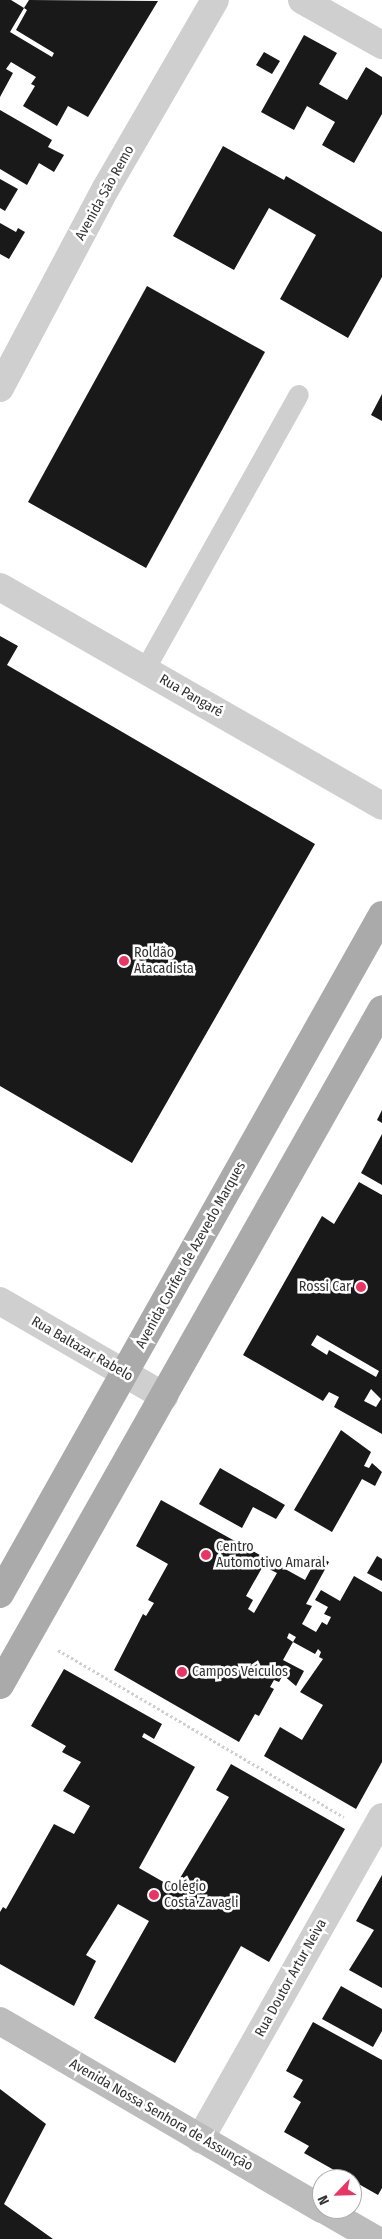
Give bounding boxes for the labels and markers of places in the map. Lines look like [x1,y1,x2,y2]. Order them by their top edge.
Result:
place label: Roldão Atacadista [134,945,194,978]
marker: Roldão Atacadista [118,955,130,967]
place label: Rossi Car [299,1279,351,1295]
marker: Rossi Car [355,1281,367,1293]
place label: Centro Automotivo Amaral [216,1539,325,1571]
marker: Centro Automotivo Amaral [200,1549,212,1561]
place label: Campos Veículos [192,1664,288,1680]
marker: Campos Veículos [176,1666,188,1678]
place label: Colégio Costa Zavagli [164,1879,238,1911]
marker: Colégio Costa Zavagli [148,1889,160,1901]

